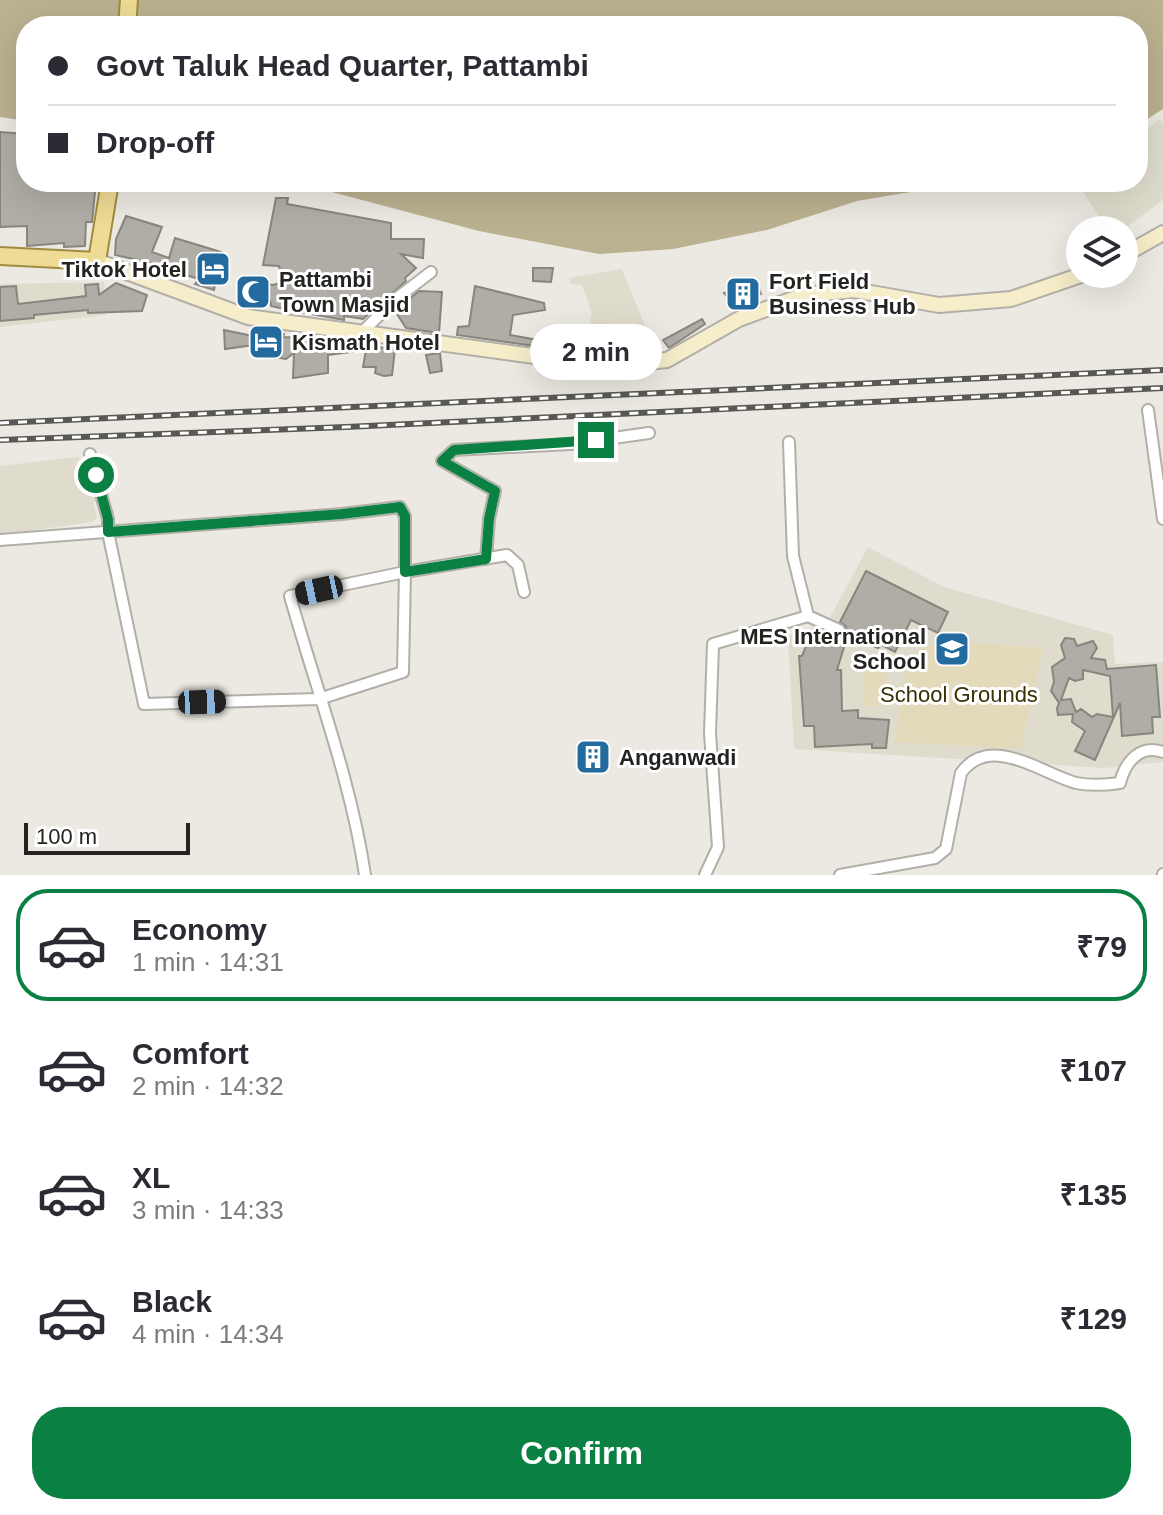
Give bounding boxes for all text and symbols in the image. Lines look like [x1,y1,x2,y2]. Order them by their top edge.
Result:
text: Govt Taluk Head Quarter, Pattambi [96,49,589,82]
text: Drop-off [96,126,214,159]
map controls [1066,216,1138,288]
button: layers [1066,216,1138,288]
hotel icon: Tiktok Hotel [194,250,232,288]
place label: Tiktok Hotel [61,257,187,282]
place label: Pattambi Town Masjid [279,267,409,317]
place label: Fort Field Business Hub [769,269,916,319]
mosque icon: Pattambi Town Masjid [234,273,272,311]
building icon: Fort Field Business Hub [724,275,762,313]
hotel icon: Kismath Hotel [247,323,285,361]
callout: 2 min [530,324,662,380]
place label: Kismath Hotel [292,330,440,355]
text: 2 min [562,337,630,367]
route end [578,422,614,458]
route start [78,457,114,493]
car [293,573,345,607]
place label: MES International School [740,624,926,674]
school or university icon: MES International School [933,630,971,668]
park label: School Grounds [880,682,1038,707]
car [178,689,226,715]
building icon: Anganwadi [574,738,612,776]
place label: Anganwadi [619,745,736,770]
scale bar [24,819,190,855]
text: 100 m [36,824,97,849]
icon: car [36,909,108,981]
text: Economy [132,913,267,946]
text: ₹79 [1076,930,1127,963]
text: 1 min · 14:31 [132,947,284,977]
icon: car [36,1033,108,1105]
text: Comfort [132,1037,249,1070]
text: ₹107 [1060,1054,1127,1087]
text: 2 min · 14:32 [132,1071,284,1101]
icon: car [36,1157,108,1229]
text: XL [132,1161,170,1194]
text: ₹135 [1060,1178,1127,1211]
text: 3 min · 14:33 [132,1195,284,1225]
icon: car [36,1281,108,1353]
text: Black [132,1285,212,1318]
text: ₹129 [1060,1302,1127,1335]
text: 4 min · 14:34 [132,1319,284,1349]
button: Confirm [32,1407,1131,1499]

